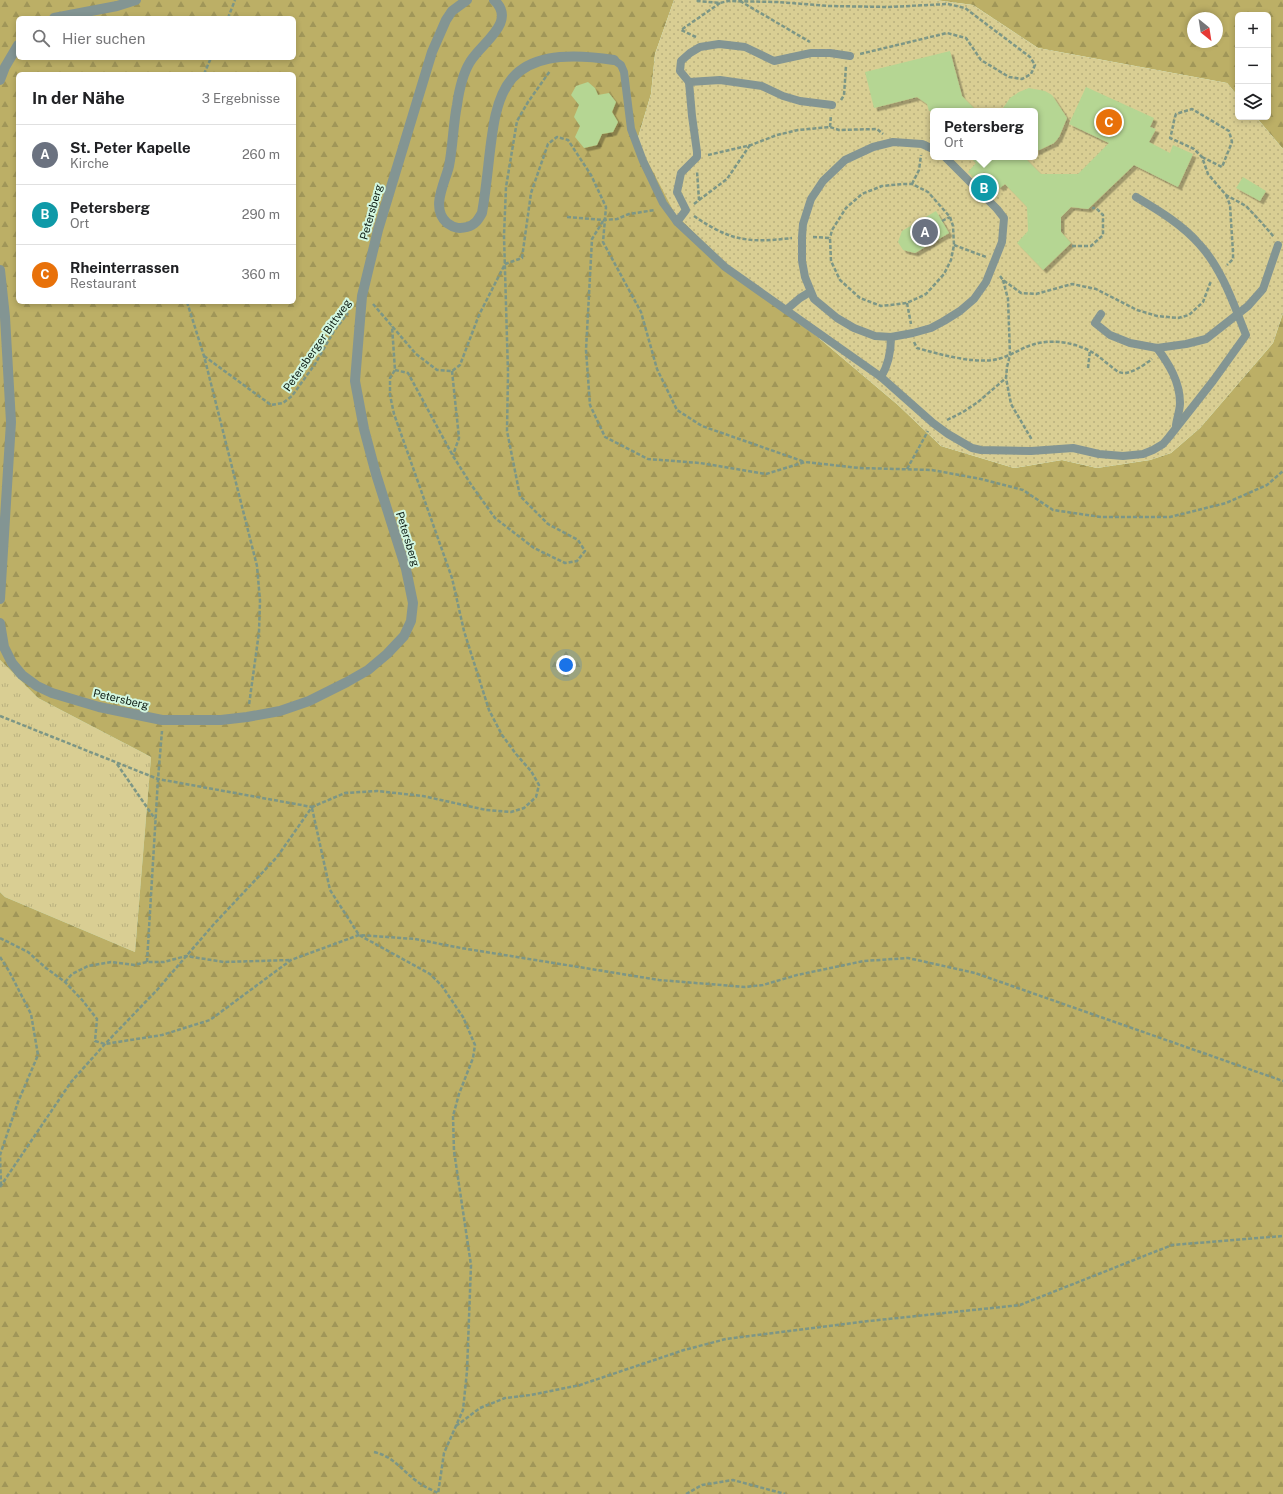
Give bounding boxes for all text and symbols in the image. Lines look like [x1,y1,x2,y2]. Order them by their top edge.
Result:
north arrow [1187,12,1223,48]
map controls [1235,12,1271,120]
button: + [1235,12,1271,48]
search box [16,16,296,60]
icon: search [30,27,52,49]
text: Hier suchen [62,30,145,47]
button: − [1235,48,1271,84]
button: layers [1235,84,1271,120]
text: In der Nähe [32,88,125,108]
text: 3 Ergebnisse [202,91,280,106]
pin: C [1096,107,1122,137]
popup [930,108,1038,160]
text: Petersberg [944,118,1024,135]
text: Ort [944,135,963,150]
text: St. Peter Kapelle [70,139,191,156]
text: A [40,147,50,162]
text: 260 m [242,147,280,162]
text: Kirche [70,156,109,171]
pin: B [971,173,997,203]
street label: Petersberg [357,183,385,241]
text: Petersberg [70,199,150,216]
text: B [41,207,49,222]
text: 290 m [242,207,280,222]
text: Ort [70,216,89,231]
pin: A [912,217,938,247]
text: Rheinterrassen [70,259,179,276]
text: C [40,267,50,282]
text: 360 m [242,267,280,282]
text: Restaurant [70,276,136,291]
street label: Petersberger Bittweg [281,297,353,393]
street label: Petersberg [394,510,422,568]
your location [556,655,576,675]
street label: Petersberg [92,687,150,711]

